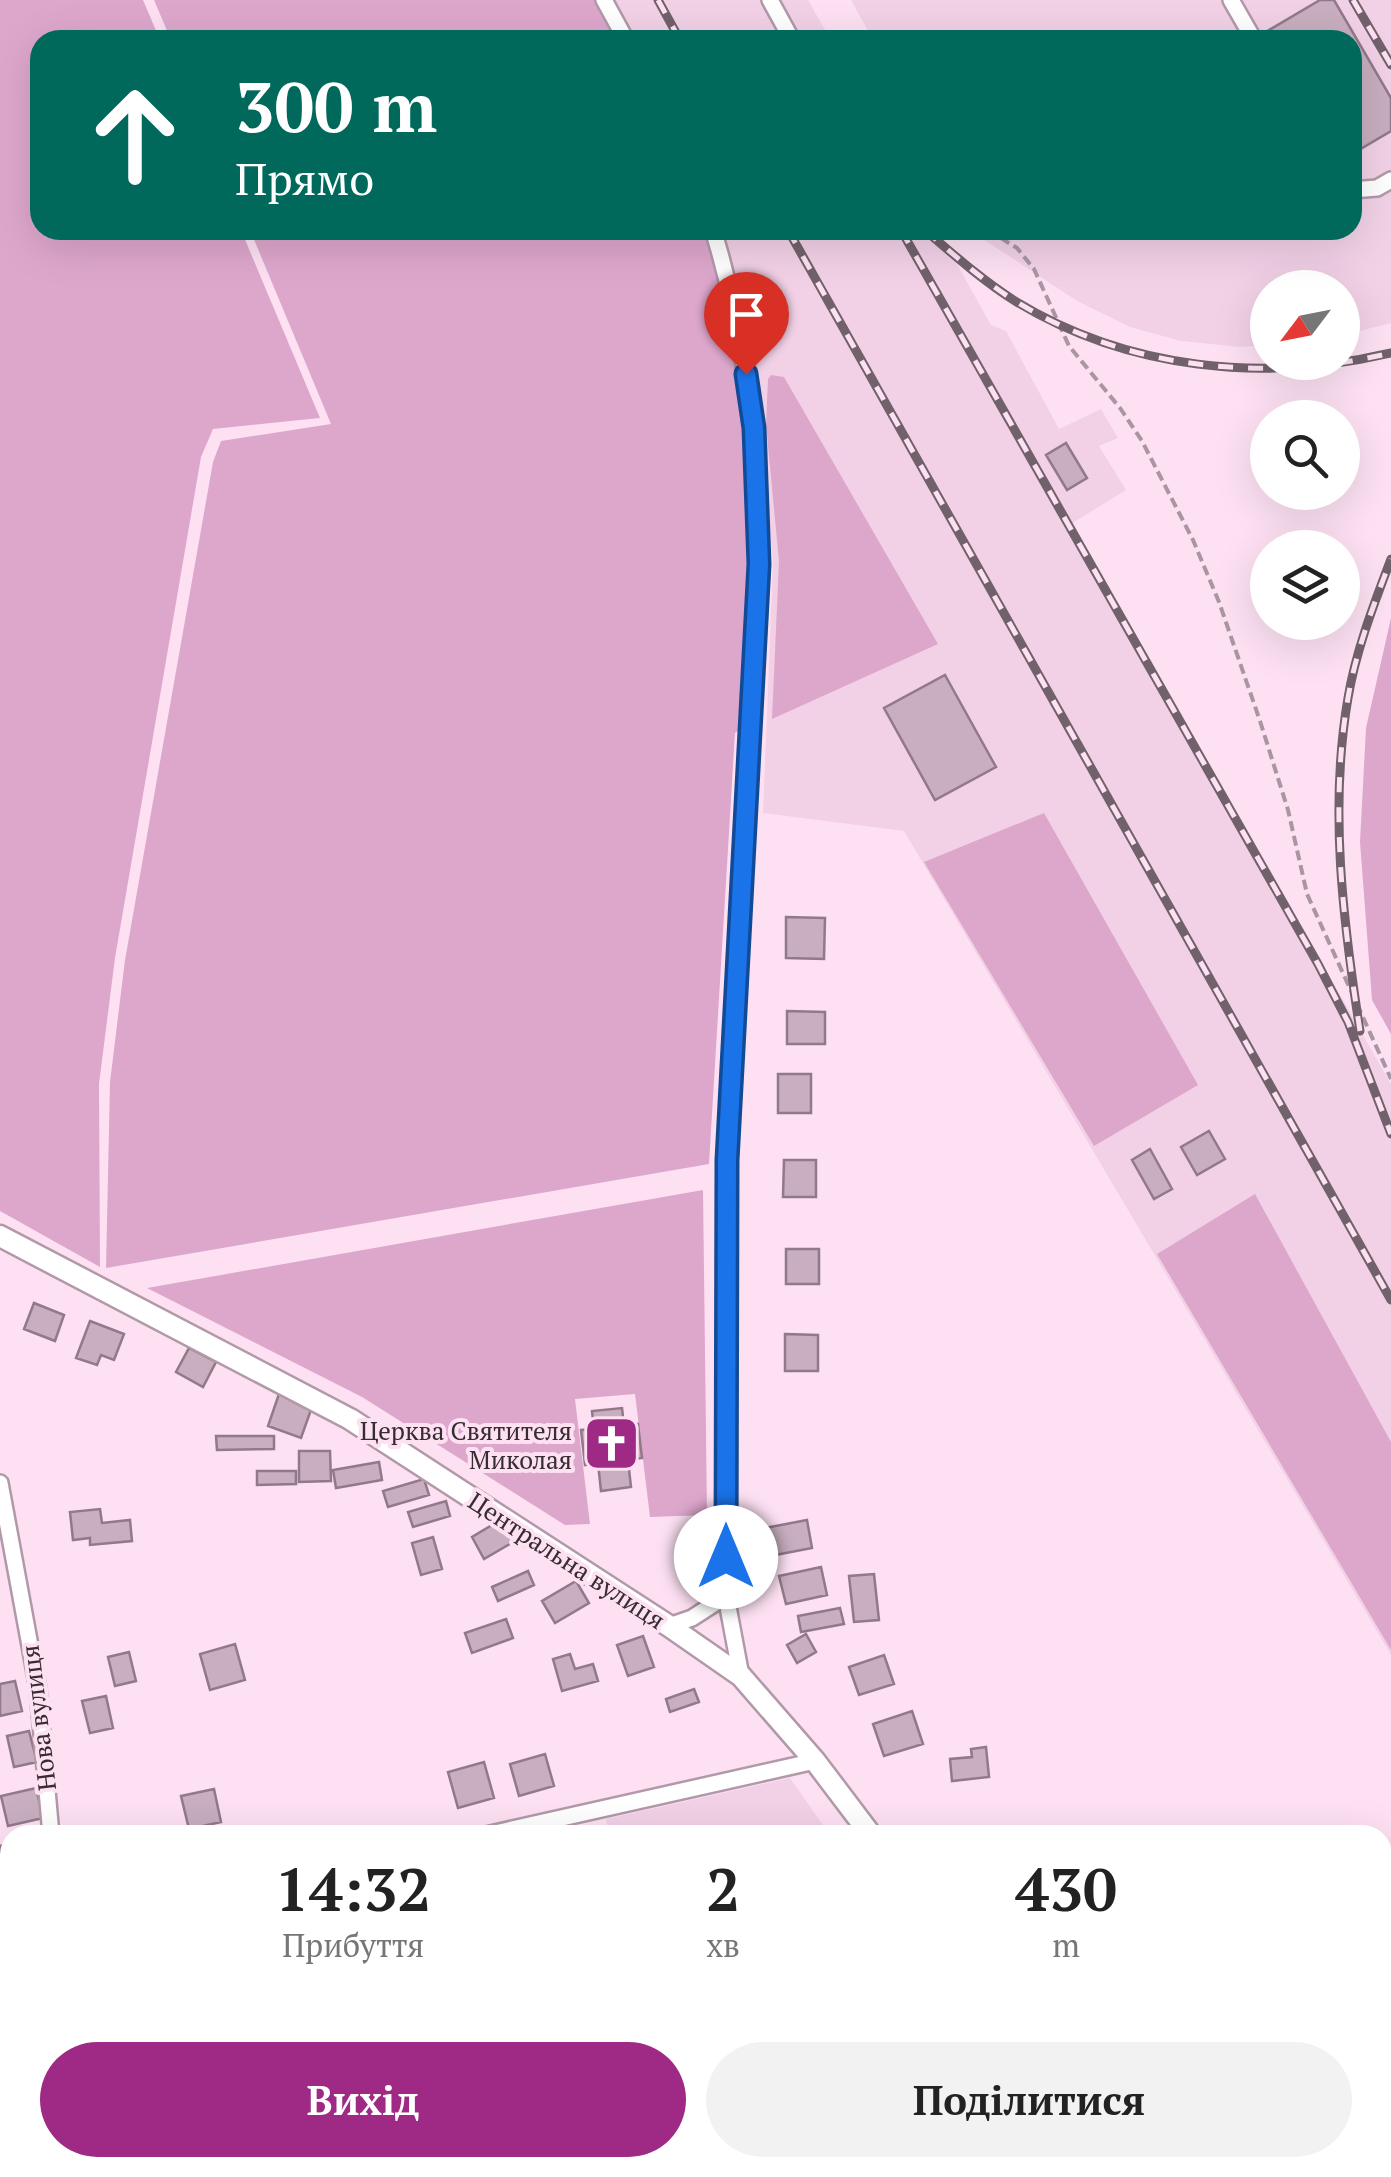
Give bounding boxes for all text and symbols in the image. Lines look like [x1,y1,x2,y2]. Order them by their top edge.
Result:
text: 300 m [235,59,437,152]
icon: ahead [70,70,200,200]
text: Прямо [235,148,374,208]
north arrow [1250,270,1360,380]
map controls [1250,270,1360,640]
pin [704,272,789,375]
icon: arrive [719,287,774,342]
button: search [1250,400,1360,510]
button: layers [1250,530,1360,640]
place label: Церква Святителя Миколая [360,1414,572,1476]
church icon: Церква Святителя Миколая [581,1414,641,1474]
street label: Центральна вулиця [462,1484,672,1636]
position arrow [674,1505,778,1609]
street label: Нова вулиця [13,1643,63,1793]
text: 14:32 [275,1849,431,1928]
text: 2 [706,1849,740,1928]
text: 430 [1015,1849,1117,1928]
text: Прибуття [282,1924,424,1966]
text: хв [706,1924,740,1966]
text: m [1052,1924,1080,1966]
button: Вихід [40,2042,686,2157]
button: Поділитися [706,2042,1352,2157]

